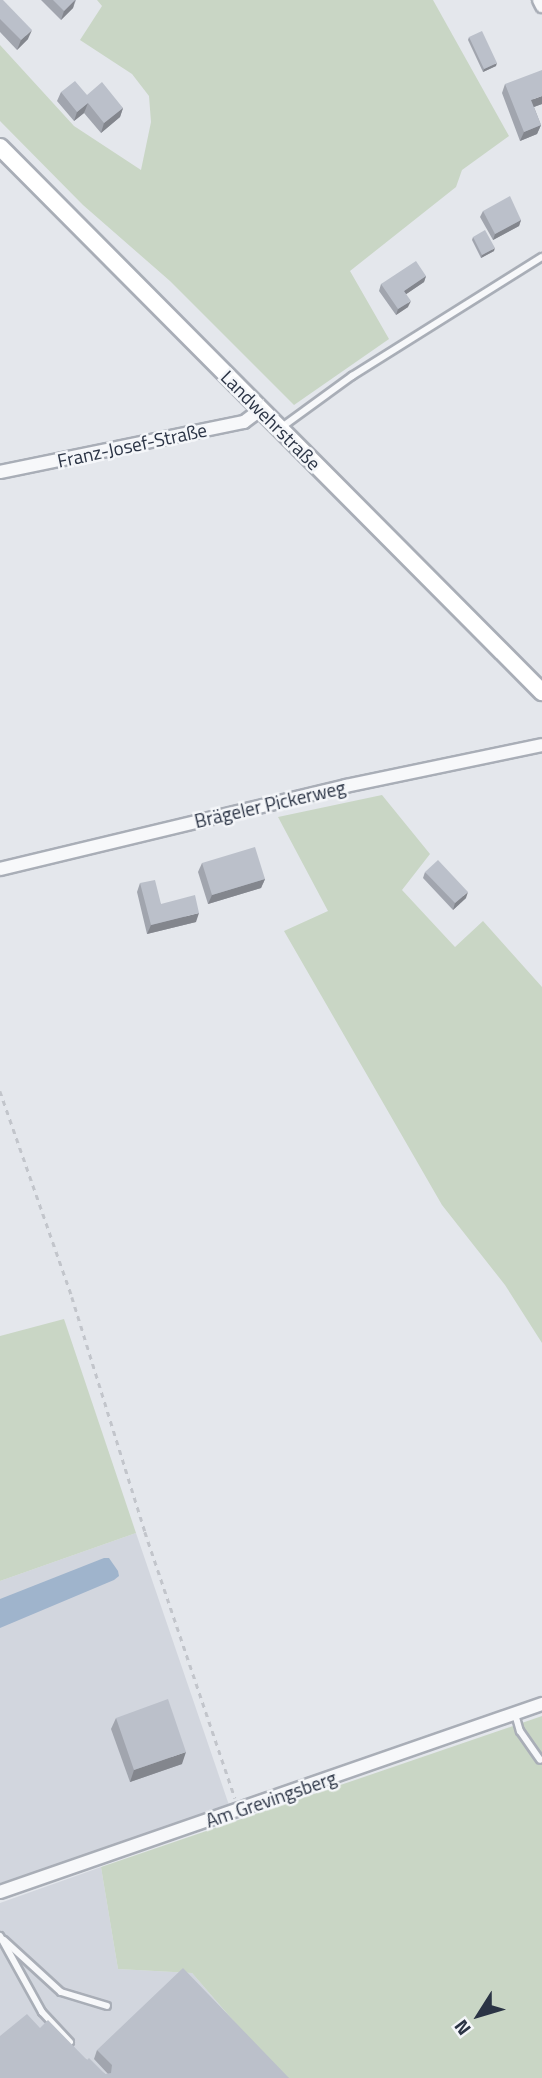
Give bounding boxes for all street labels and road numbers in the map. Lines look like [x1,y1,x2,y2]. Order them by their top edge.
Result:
street label: Landwehrstraße [216,365,326,475]
street label: Franz-Josef-Straße [55,418,209,472]
street label: Brägeler Pickerweg [192,776,348,832]
street label: Am Grevingsberg [203,1766,339,1832]

